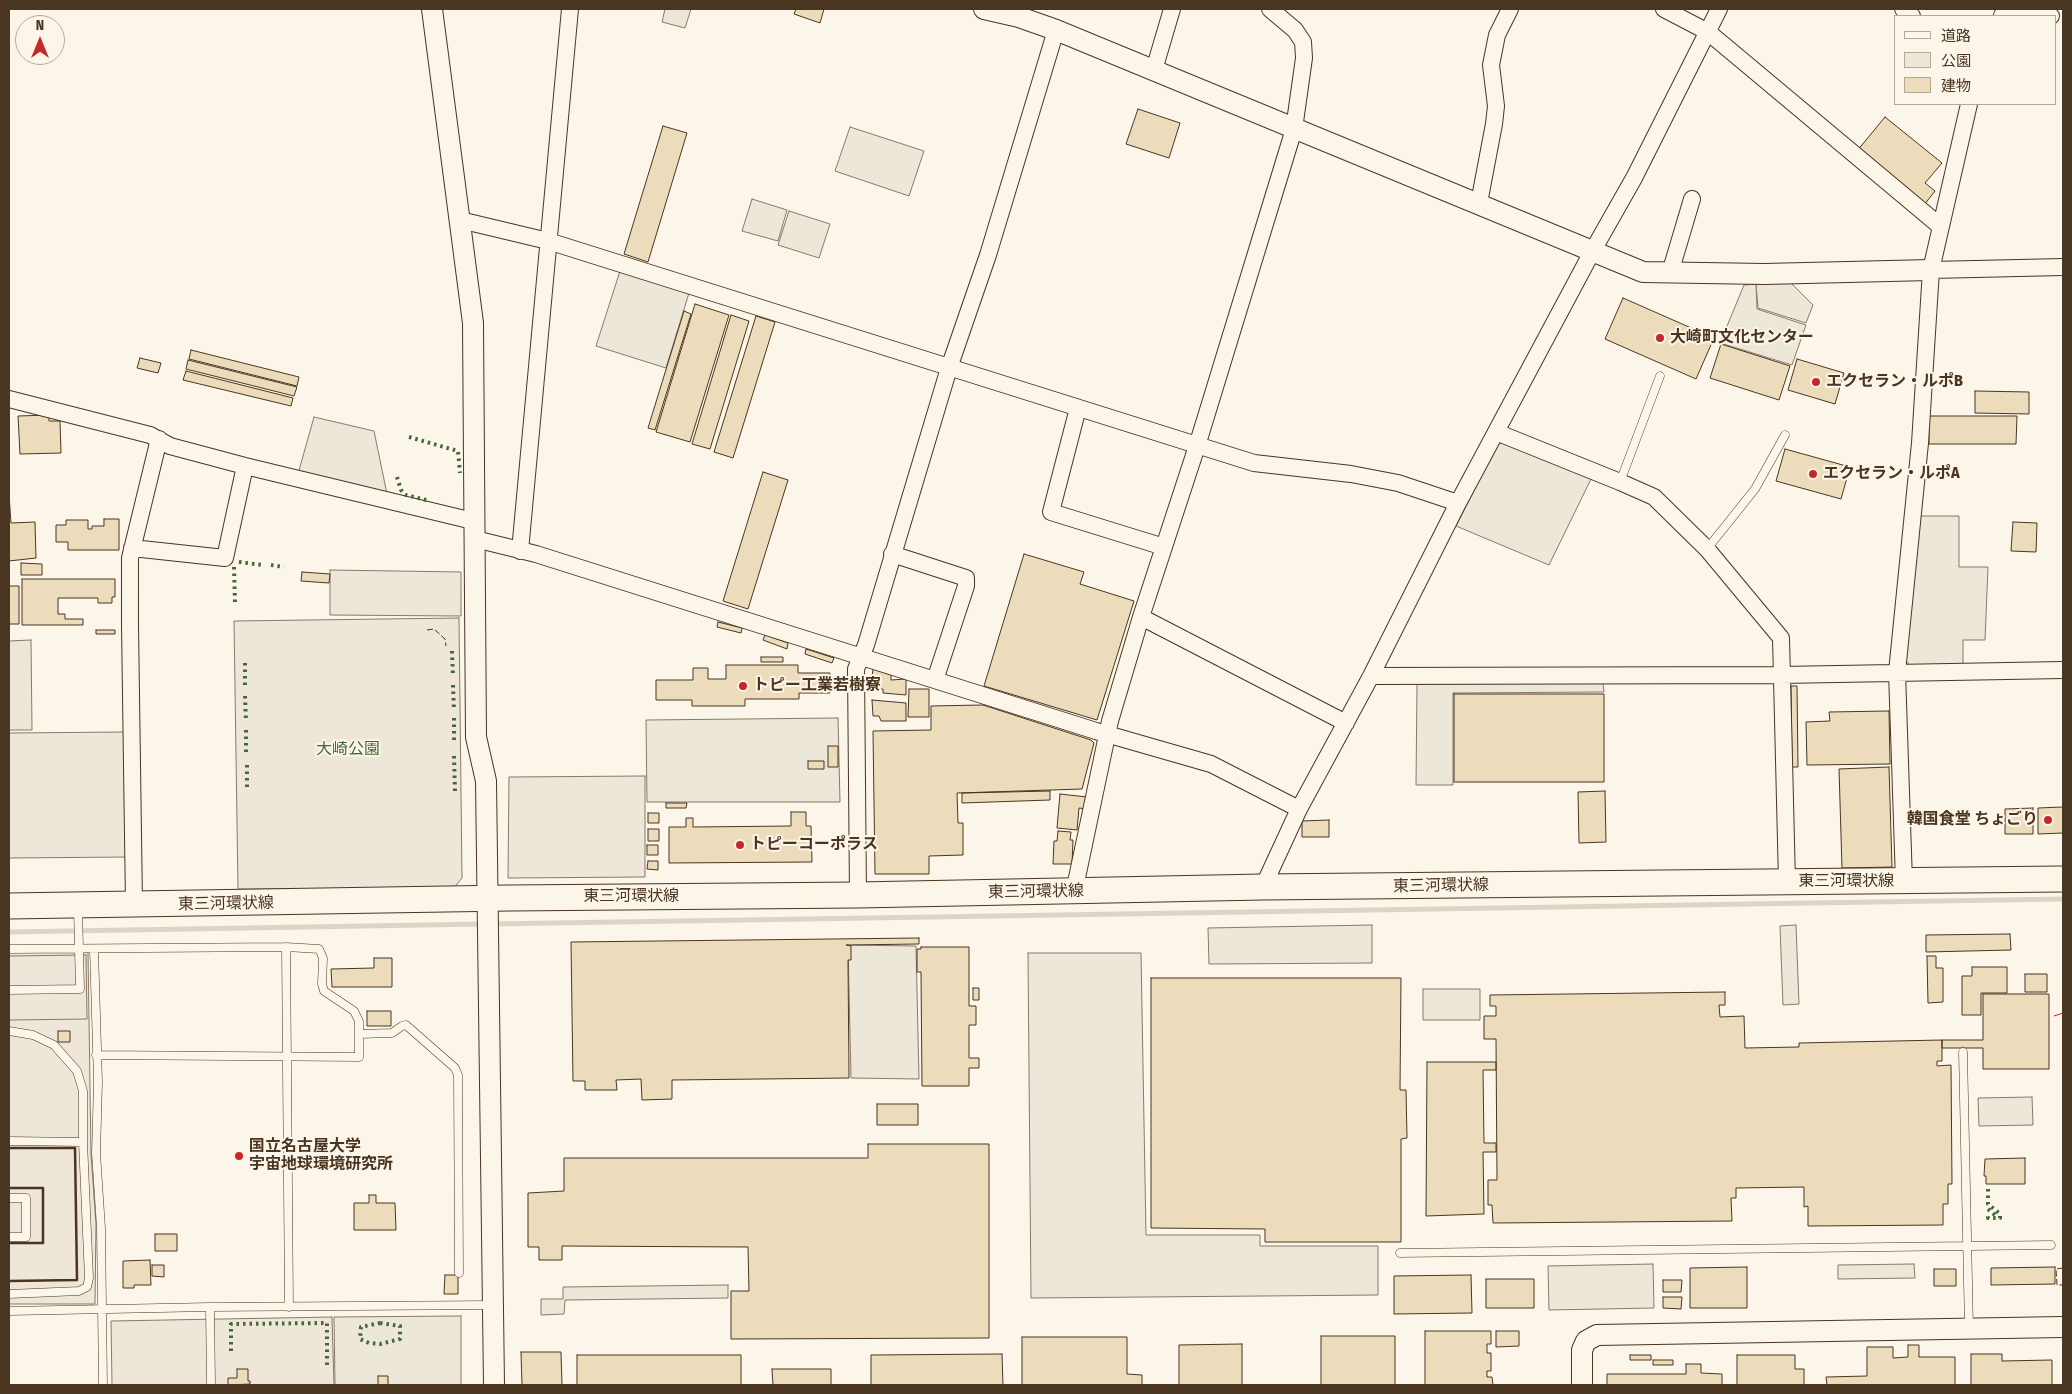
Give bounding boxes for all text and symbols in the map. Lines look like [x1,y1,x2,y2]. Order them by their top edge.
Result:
north arrow [15,15,65,65]
legend [1894,15,2057,105]
text: N [36,17,44,34]
text: 道路 [1941,27,1971,45]
text: 公園 [1941,52,1971,70]
text: 建物 [1941,77,1971,95]
place label: 大崎町文化センター [1670,328,1814,348]
marker: 大崎町文化センター [1654,332,1666,344]
place label: エクセラン・ルポB [1826,372,1963,392]
marker: エクセラン・ルポB [1810,376,1822,388]
place label: エクセラン・ルポA [1823,464,1960,484]
marker: エクセラン・ルポA [1807,468,1819,480]
place label: トピー工業若樹寮 [753,676,881,696]
marker: トピー工業若樹寮 [737,680,749,692]
park label: 大崎公園 [316,740,380,760]
place label: 韓国食堂 ちょごり [1907,810,2038,830]
marker: 韓国食堂 ちょごり [2042,814,2054,826]
place label: トピーコーポラス [750,835,878,855]
marker: トピーコーポラス [734,839,746,851]
street label: 東三河環状線 [1798,872,1894,892]
street label: 東三河環状線 [1393,876,1489,896]
street label: 東三河環状線 [988,882,1084,902]
street label: 東三河環状線 [583,887,679,907]
street label: 東三河環状線 [178,894,274,914]
place label: 国立名古屋大学 宇宙地球環境研究所 [249,1137,393,1175]
marker: 国立名古屋大学 宇宙地球環境研究所 [233,1150,245,1162]

